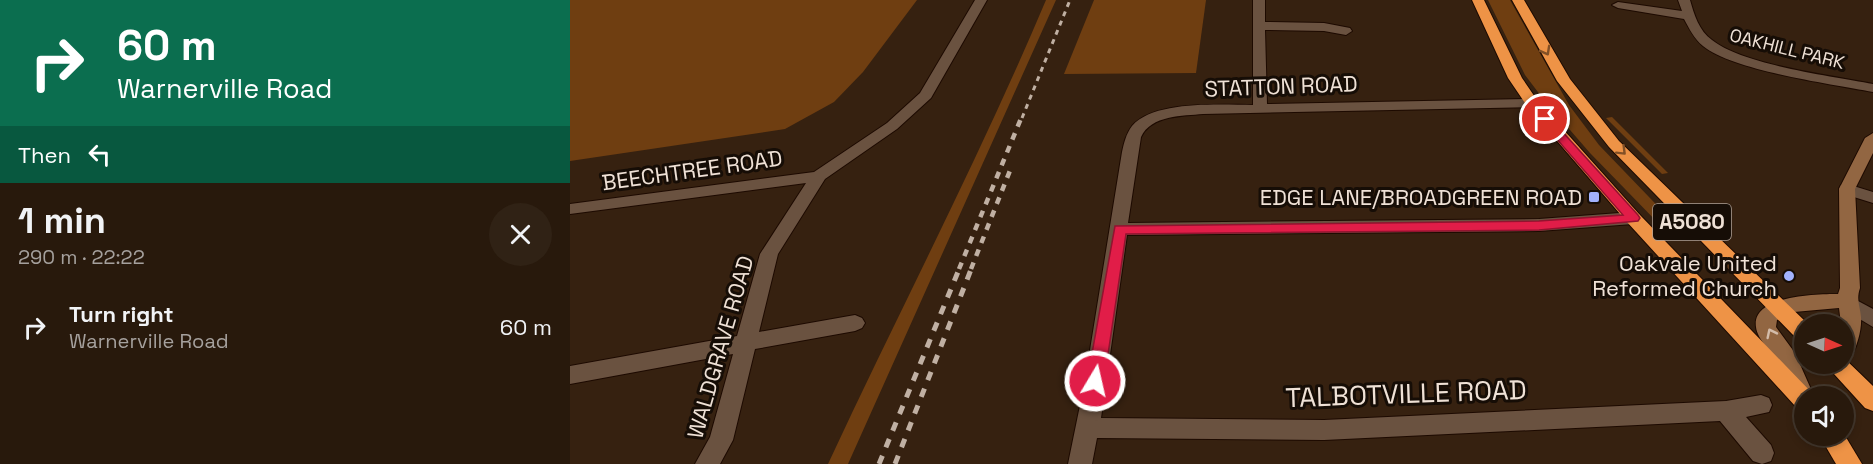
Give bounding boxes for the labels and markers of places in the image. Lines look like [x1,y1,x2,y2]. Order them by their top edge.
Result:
pin [1519,93,1570,144]
place label: EDGE LANE/BROADGREEN ROAD [1260,183,1582,211]
marker: EDGE LANE/BROADGREEN ROAD [1587,190,1601,204]
place label: Oakvale United Reformed Church [1592,249,1777,302]
marker: Oakvale United Reformed Church [1782,269,1796,283]

